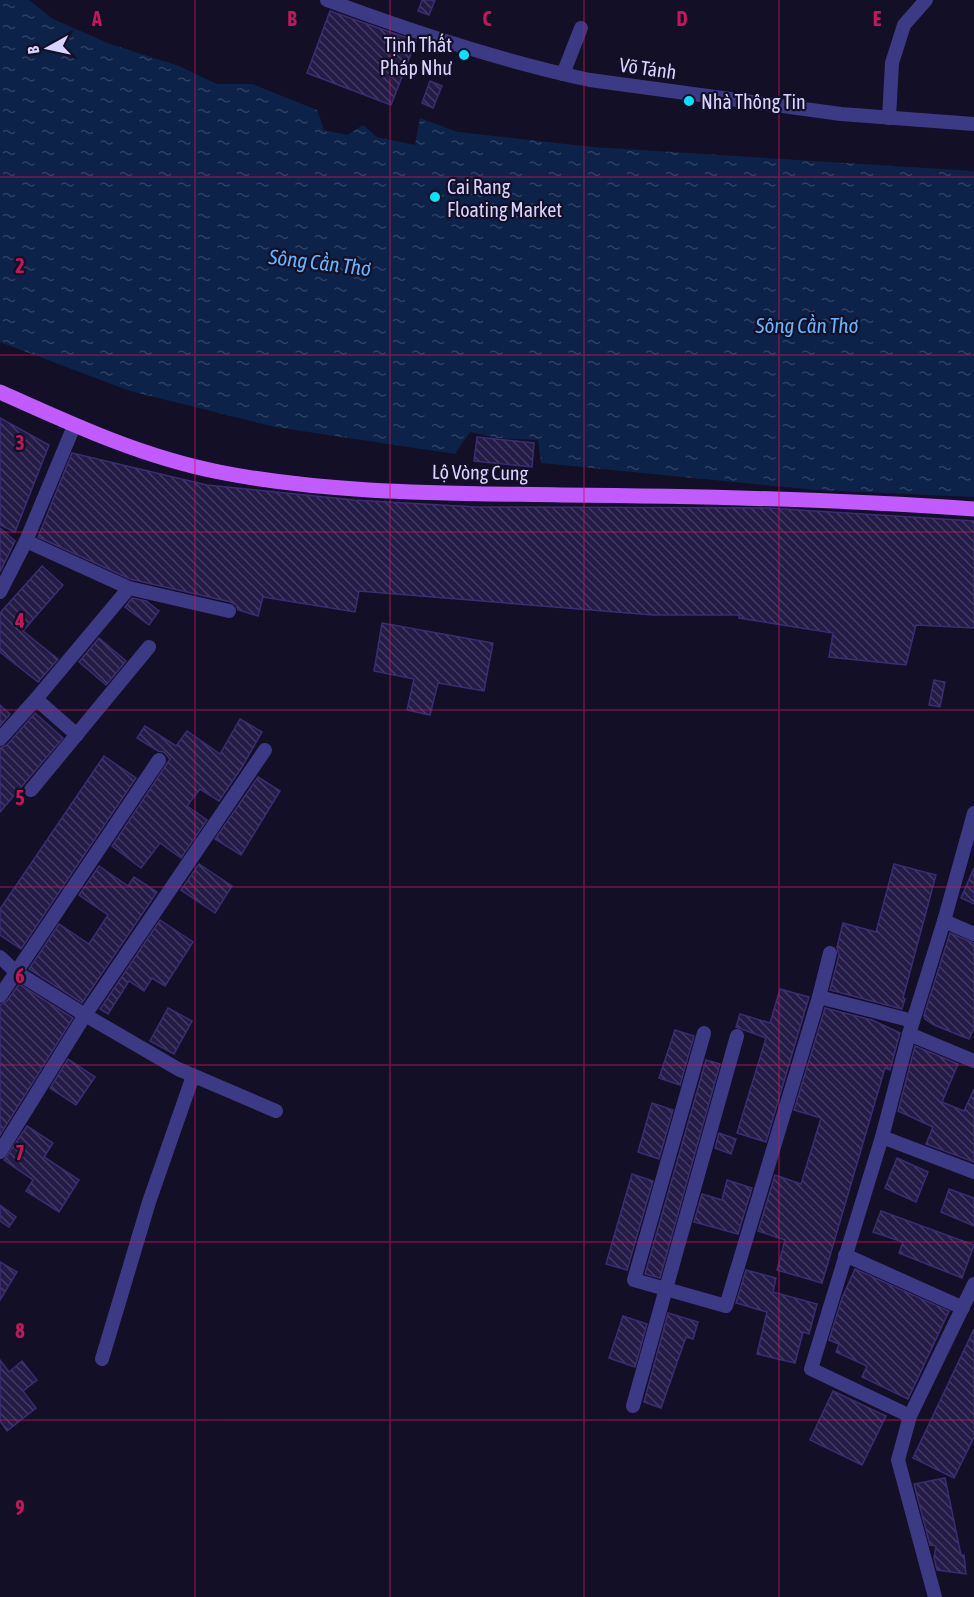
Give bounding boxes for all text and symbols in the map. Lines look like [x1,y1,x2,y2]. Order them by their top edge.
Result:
text: A [91,7,102,30]
text: B [287,7,297,30]
text: C [483,7,492,30]
text: D [676,7,688,30]
text: E [873,7,882,30]
north arrow [18,18,78,78]
place label: Tịnh Thất Pháp Như [380,33,452,79]
text: B [24,45,43,55]
marker: Tịnh Thất Pháp Như [457,48,471,62]
street label: Võ Tánh [618,53,678,83]
place label: Nhà Thông Tin [701,90,806,113]
marker: Nhà Thông Tin [682,94,696,108]
place label: Cai Rang Floating Market [447,175,562,221]
marker: Cai Rang Floating Market [428,190,442,204]
water label: Sông Cần Thơ [267,244,373,280]
text: 2 [15,254,25,277]
water label: Sông Cần Thơ [755,313,859,337]
text: 3 [15,431,25,454]
street label: Lộ Vòng Cung [432,460,529,484]
text: 4 [14,609,25,632]
text: 5 [15,786,25,809]
text: 6 [15,964,25,987]
text: 7 [15,1141,25,1164]
text: 8 [15,1319,25,1342]
text: 9 [15,1496,25,1519]

